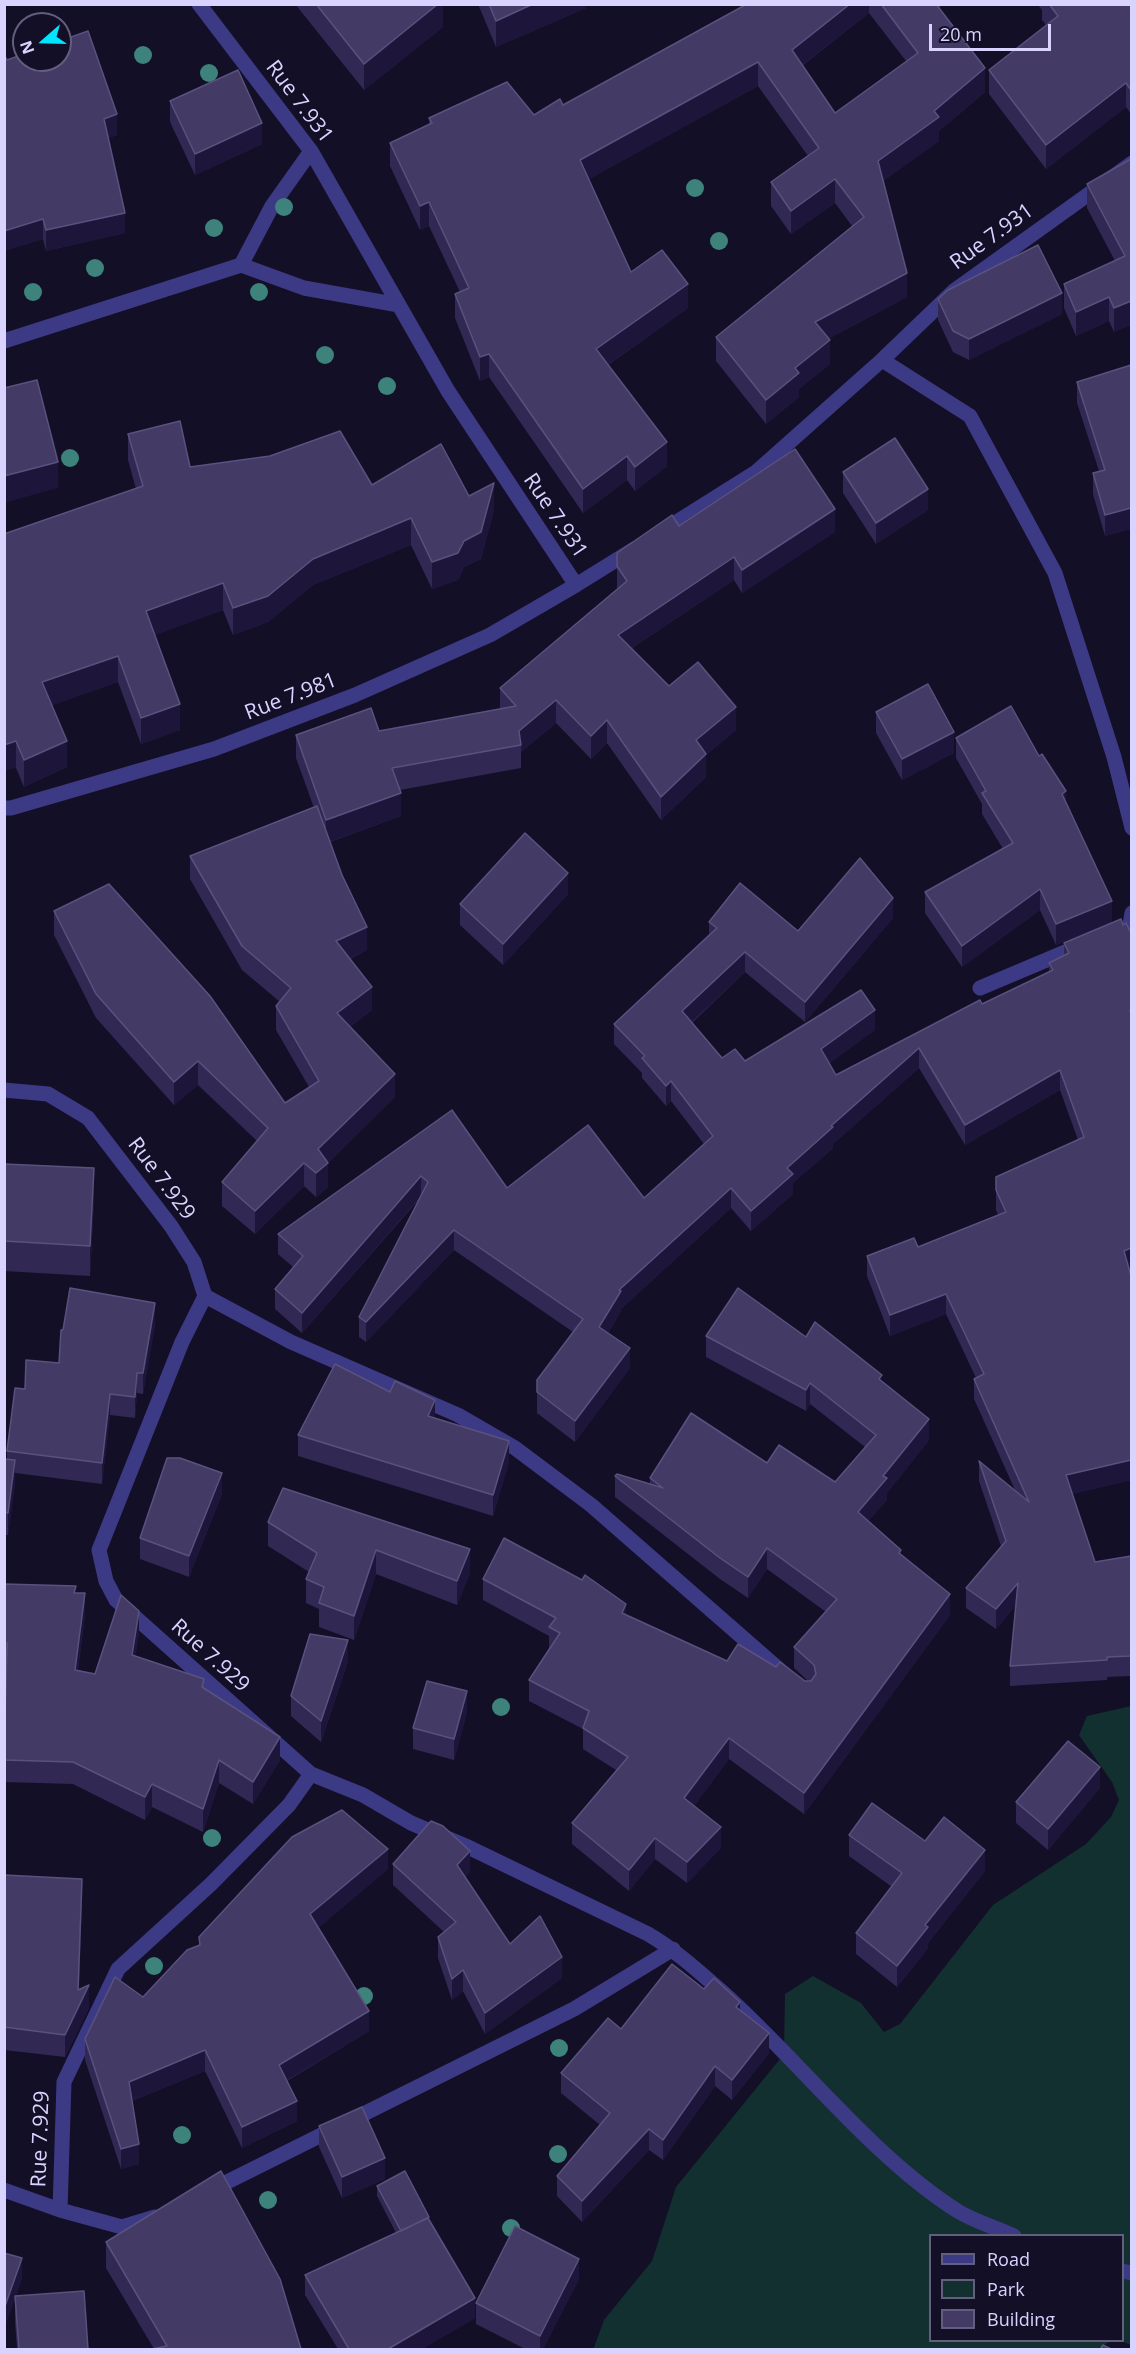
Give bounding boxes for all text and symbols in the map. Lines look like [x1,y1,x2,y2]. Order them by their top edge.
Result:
north arrow [12,12,72,72]
scale bar [932,12,1054,50]
text: 20 m [940,22,982,46]
text: N [14,38,40,57]
street label: Rue 7.931 [260,56,338,148]
street label: Rue 7.931 [946,198,1038,276]
street label: Rue 7.931 [518,469,592,563]
street label: Rue 7.981 [241,668,341,726]
street label: Rue 7.929 [122,1133,200,1225]
street label: Rue 7.929 [166,1614,254,1698]
street label: Rue 7.929 [27,2090,55,2188]
legend [929,2234,1124,2342]
text: Road [987,2247,1030,2271]
text: Park [987,2277,1025,2301]
text: Building [987,2307,1055,2331]

